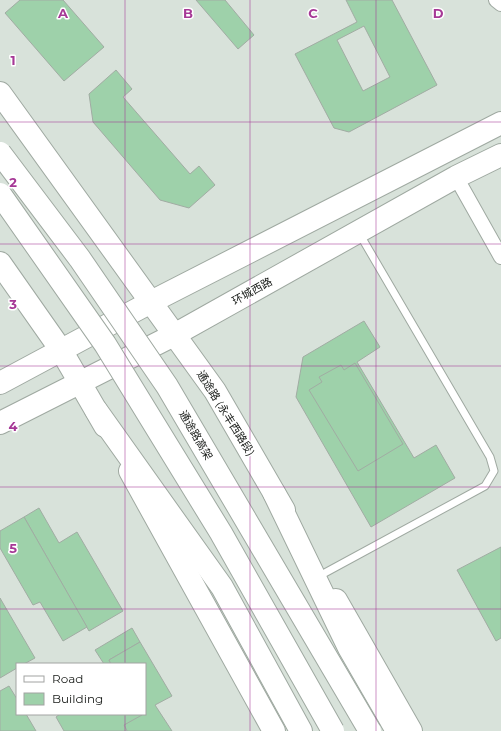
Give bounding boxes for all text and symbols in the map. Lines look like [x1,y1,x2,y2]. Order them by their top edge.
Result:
text: A [57,5,69,21]
text: B [183,5,193,21]
text: C [308,5,318,21]
text: D [433,5,444,21]
text: 1 [10,52,16,68]
text: 2 [9,174,17,190]
street label: 环城西路 [229,274,275,308]
text: 3 [8,296,17,312]
street label: 通途路 (永丰西路段) [194,368,258,458]
street label: 通途路高架 [176,408,216,462]
text: 4 [9,418,18,434]
text: 5 [9,540,17,556]
legend [16,663,146,715]
text: Road [52,671,83,686]
text: Building [52,691,103,706]

